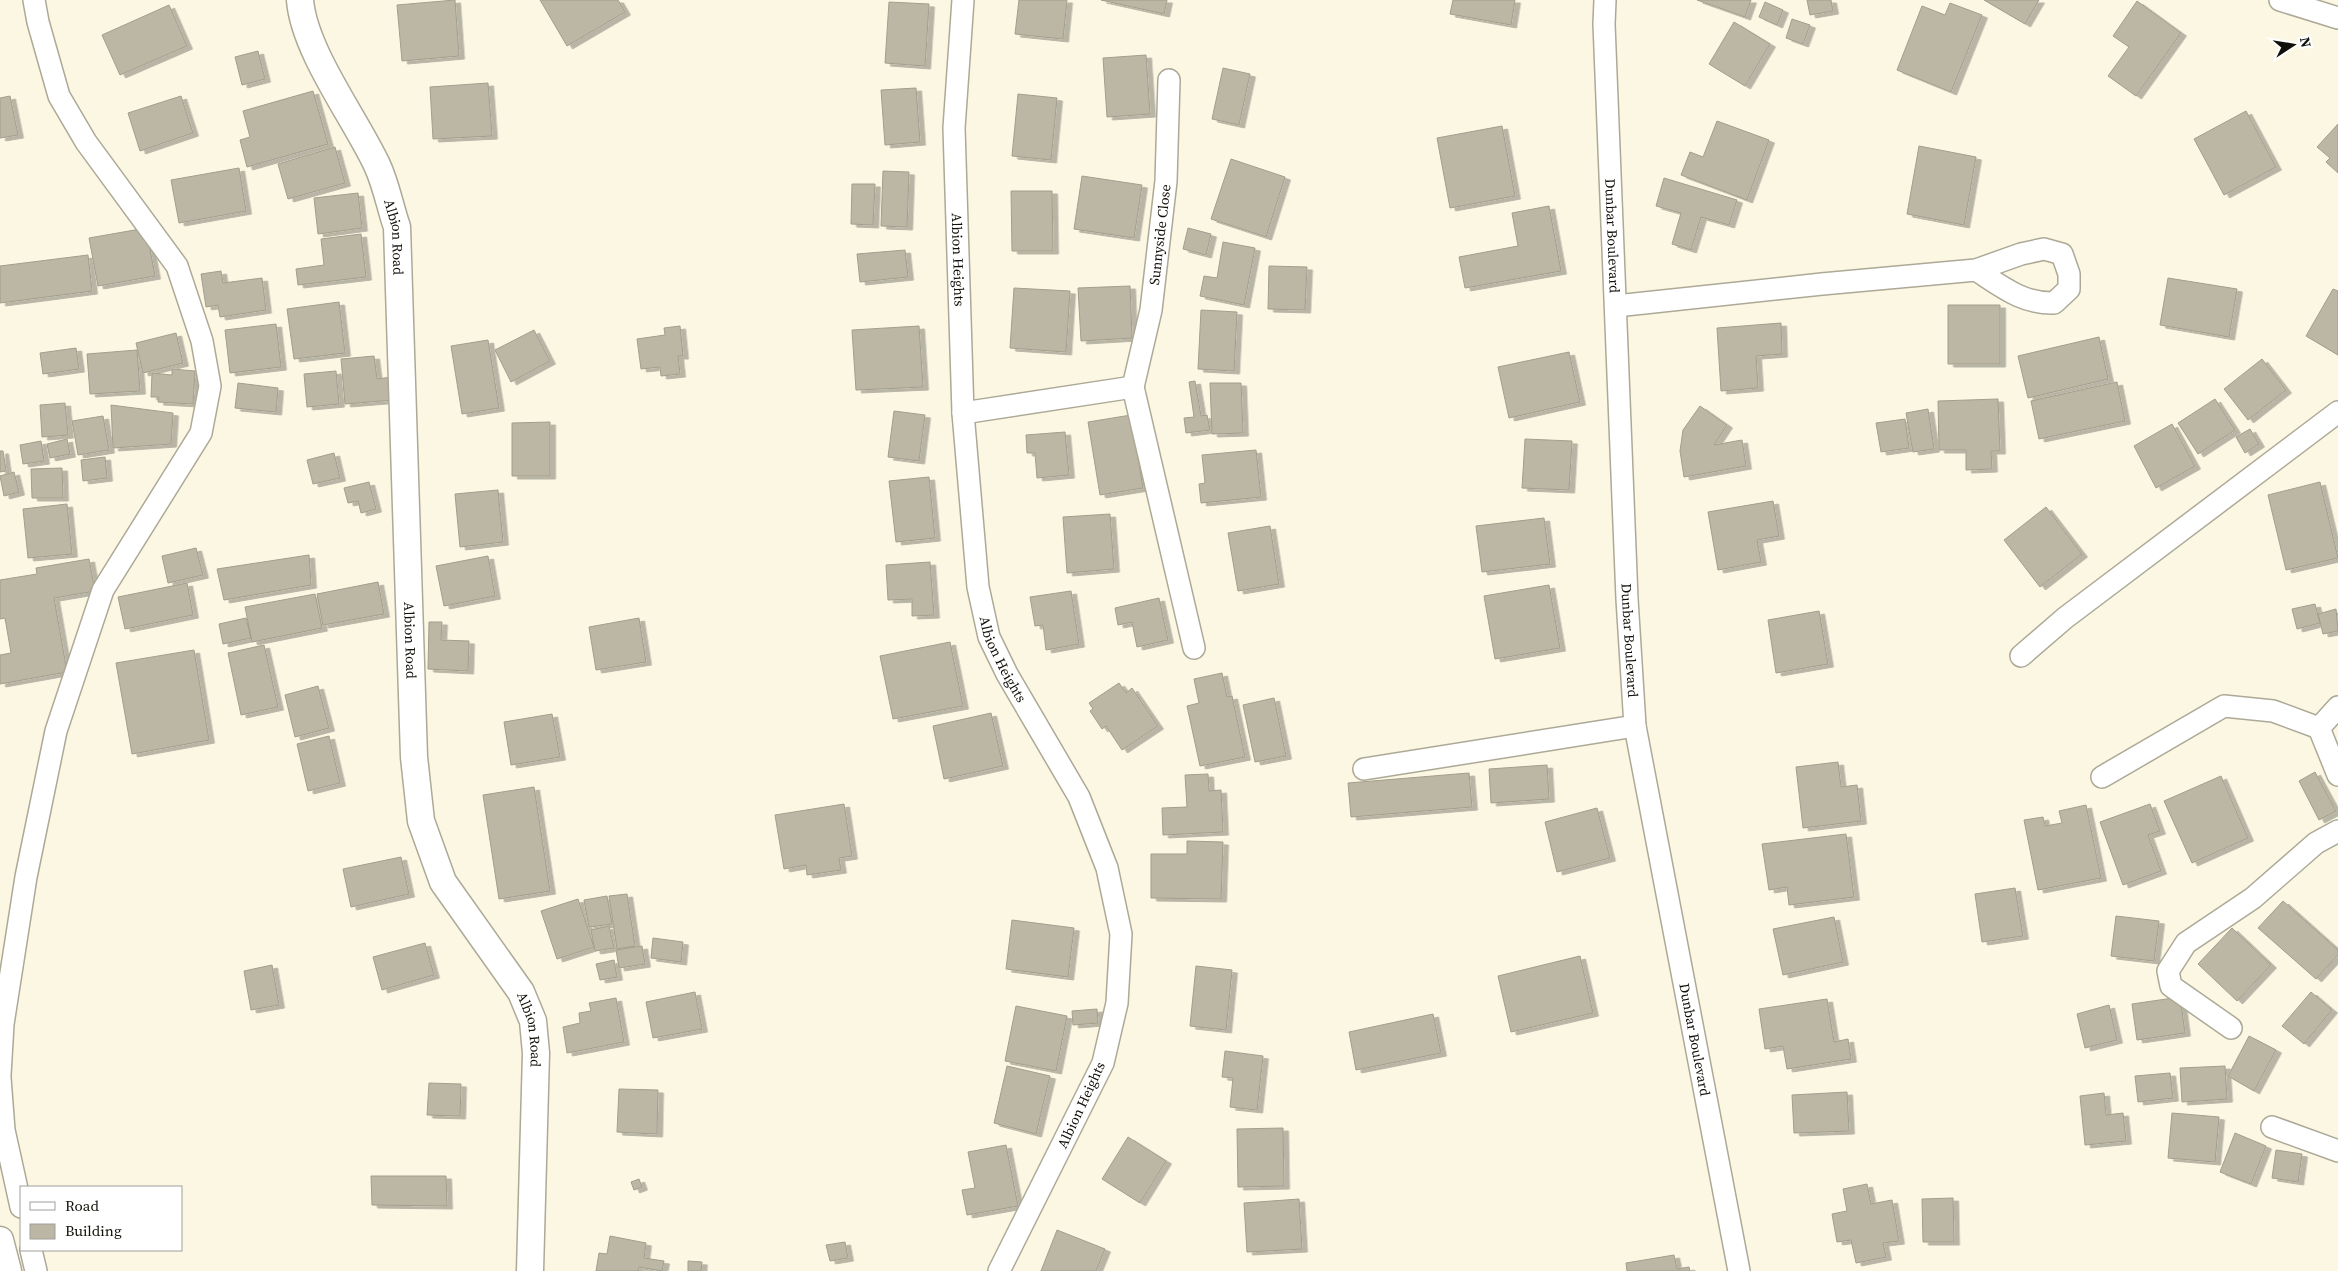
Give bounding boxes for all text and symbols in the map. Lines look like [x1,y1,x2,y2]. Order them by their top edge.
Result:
north arrow [2268,20,2318,70]
text: N [2295,35,2317,49]
street label: Dunbar Boulevard [1600,178,1625,293]
street label: Sunnyside Close [1144,183,1176,286]
street label: Albion Road [379,197,409,275]
street label: Albion Heights [947,213,970,307]
street label: Dunbar Boulevard [1616,583,1643,698]
street label: Albion Road [399,602,421,679]
street label: Albion Heights [975,614,1031,706]
street label: Dunbar Boulevard [1674,982,1715,1098]
street label: Albion Road [512,989,546,1068]
street label: Albion Heights [1052,1058,1110,1152]
legend [20,1186,182,1251]
text: Road [65,1195,99,1216]
text: Building [65,1220,122,1241]

